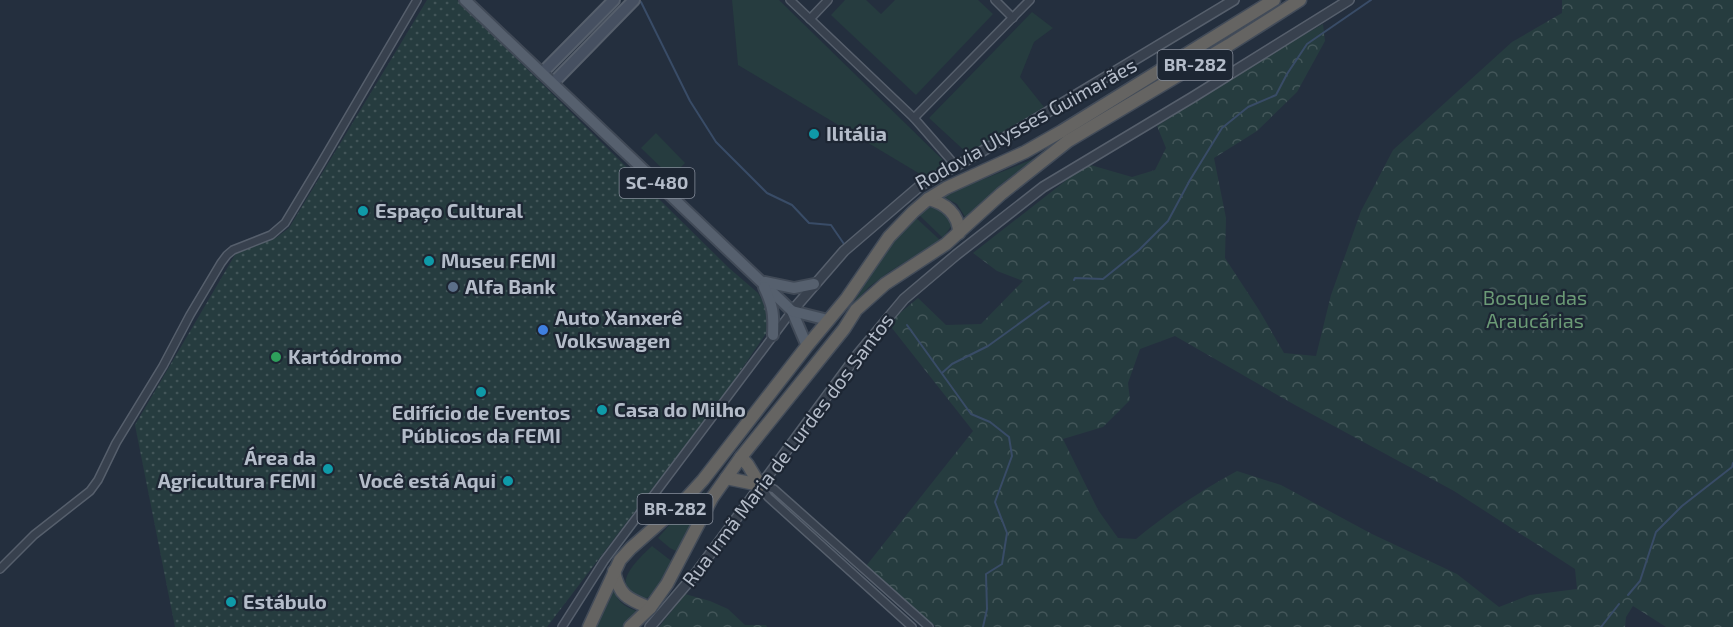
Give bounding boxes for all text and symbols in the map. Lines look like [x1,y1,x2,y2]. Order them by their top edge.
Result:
road number: BR-282 [1158,50,1232,80]
street label: Rodovia Ulysses Guimarães [910,52,1141,194]
place label: Ilitália [826,121,887,145]
marker: Ilitália [807,127,821,141]
road number: SC-480 [620,168,694,198]
place label: Espaço Cultural [375,198,524,223]
marker: Espaço Cultural [356,204,370,218]
place label: Museu FEMI [441,248,556,272]
marker: Museu FEMI [422,254,436,268]
place label: Alfa Bank [465,274,556,298]
marker: Alfa Bank [446,280,460,294]
park label: Bosque das Araucárias [1483,285,1587,332]
place label: Auto Xanxerê Volkswagen [555,305,683,352]
street label: Rua Irmã Maria de Lurdes dos Santos [677,308,898,591]
marker: Auto Xanxerê Volkswagen [536,323,550,337]
place label: Kartódromo [288,344,402,368]
marker: Kartódromo [269,350,283,364]
marker: Edifício de Eventos Públicos da FEMI [474,385,488,399]
place label: Casa do Milho [614,397,746,421]
place label: Edifício de Eventos Públicos da FEMI [392,400,570,447]
marker: Casa do Milho [595,403,609,417]
place label: Área da Agricultura FEMI [158,445,316,492]
marker: Área da Agricultura FEMI [321,462,335,476]
place label: Você está Aqui [359,468,496,492]
marker: Você está Aqui [501,474,515,488]
road number: BR-282 [638,494,712,524]
place label: Estábulo [243,589,327,613]
marker: Estábulo [224,595,238,609]

